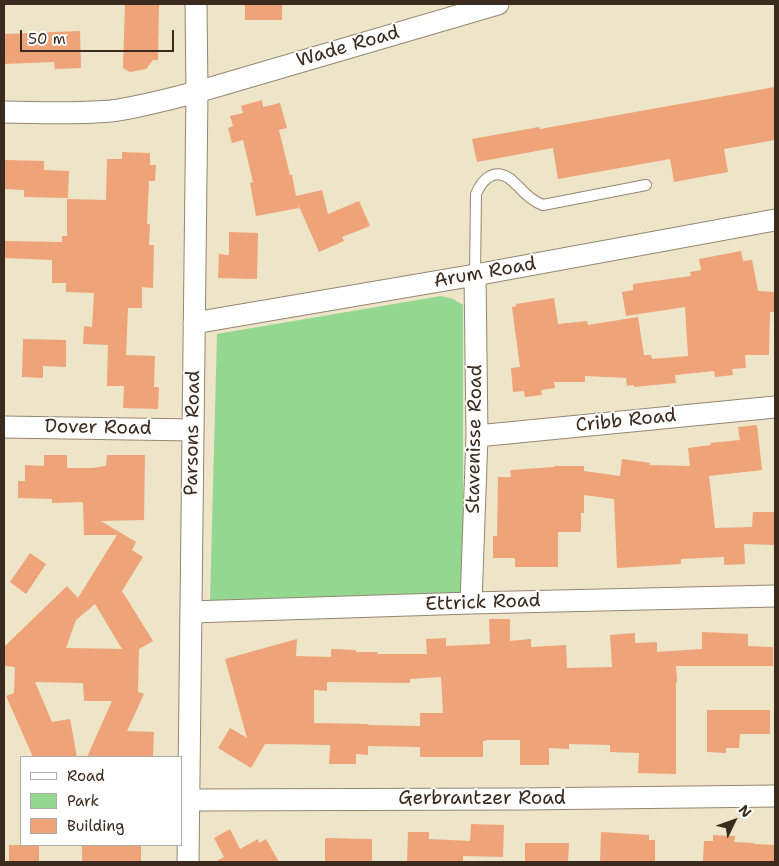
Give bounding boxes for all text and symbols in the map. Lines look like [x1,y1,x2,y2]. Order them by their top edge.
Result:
scale bar [22,20,176,52]
street label: Wade Road [294,21,402,73]
text: 50 m [28,29,66,49]
street label: Arum Road [432,253,538,293]
street label: Stavenisse Road [462,364,488,514]
street label: Parsons Road [181,370,205,496]
street label: Cribb Road [575,404,677,438]
street label: Dover Road [44,416,152,440]
street label: Ettrick Road [425,590,541,616]
legend [20,756,182,846]
text: Road [67,766,105,786]
street label: Gerbrantzer Road [398,788,566,810]
text: Park [67,791,99,811]
north arrow [709,796,759,846]
text: N [735,801,756,821]
text: Building [67,816,124,836]

